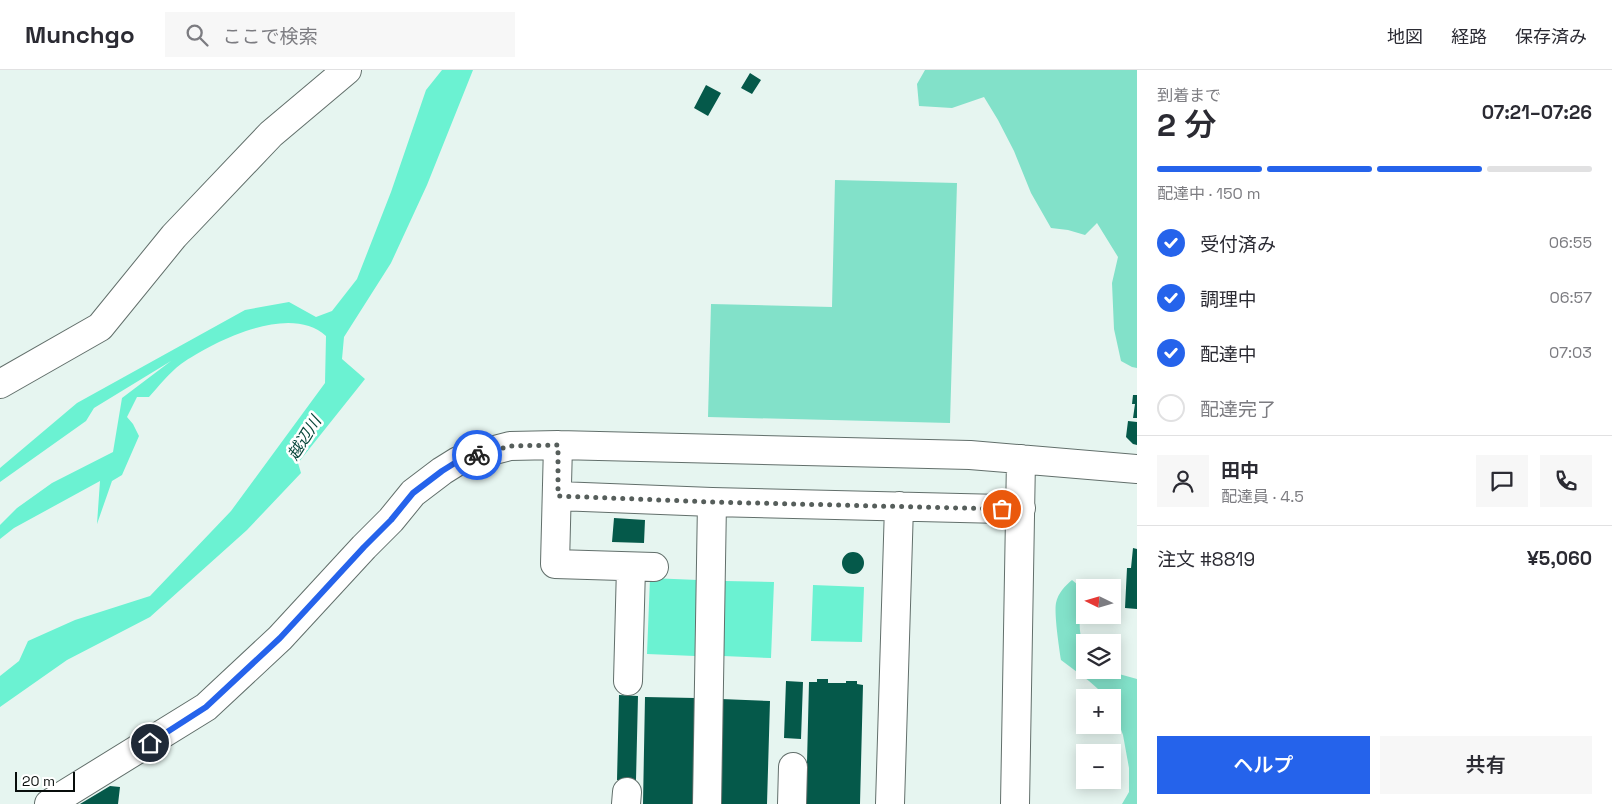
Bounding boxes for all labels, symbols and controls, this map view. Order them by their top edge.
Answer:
search box [165,12,515,57]
text: Munchgo [25,19,135,50]
icon: search [183,21,211,49]
text: ここで検索 [223,24,318,49]
text: 地図 [1387,25,1423,48]
text: 経路 [1451,25,1487,48]
text: 保存済み [1515,25,1587,48]
text: 到着まで [1157,85,1221,106]
text: 07:21–07:26 [1482,100,1592,125]
text: 2 分 [1157,105,1216,145]
text: 配達中 · 150 m [1157,183,1261,204]
icon: check [1157,229,1185,257]
text: 受付済み [1200,232,1276,257]
text: 06:55 [1549,232,1592,253]
icon: check [1157,284,1185,312]
text: 調理中 [1200,287,1257,312]
text: 06:57 [1549,287,1592,308]
icon: check [1157,339,1185,367]
text: 配達中 [1200,342,1257,367]
text: 07:03 [1549,342,1592,363]
text: 配達完了 [1200,397,1276,422]
water label: 越辺川 [282,410,327,464]
courier [452,430,502,480]
icon: bike [463,441,491,469]
button: person [1157,455,1209,507]
button: chat [1476,455,1528,507]
button: phone [1540,455,1592,507]
text: 田中 [1221,458,1259,483]
text: 配達員 · 4.5 [1221,486,1304,507]
pin [981,488,1023,530]
icon: bag [988,495,1016,523]
text: ¥5,060 [1527,546,1592,571]
text: 注文 #8819 [1157,547,1255,572]
north arrow [1076,579,1121,624]
map controls [1076,579,1121,789]
button: layers [1076,634,1121,679]
button: + [1076,689,1121,734]
pin [129,722,171,764]
icon: home [136,729,164,757]
button: ヘルプ [1157,736,1370,794]
button: 共有 [1380,736,1592,794]
button: − [1076,744,1121,789]
scale bar [15,769,75,792]
text: 20 m [22,772,55,790]

